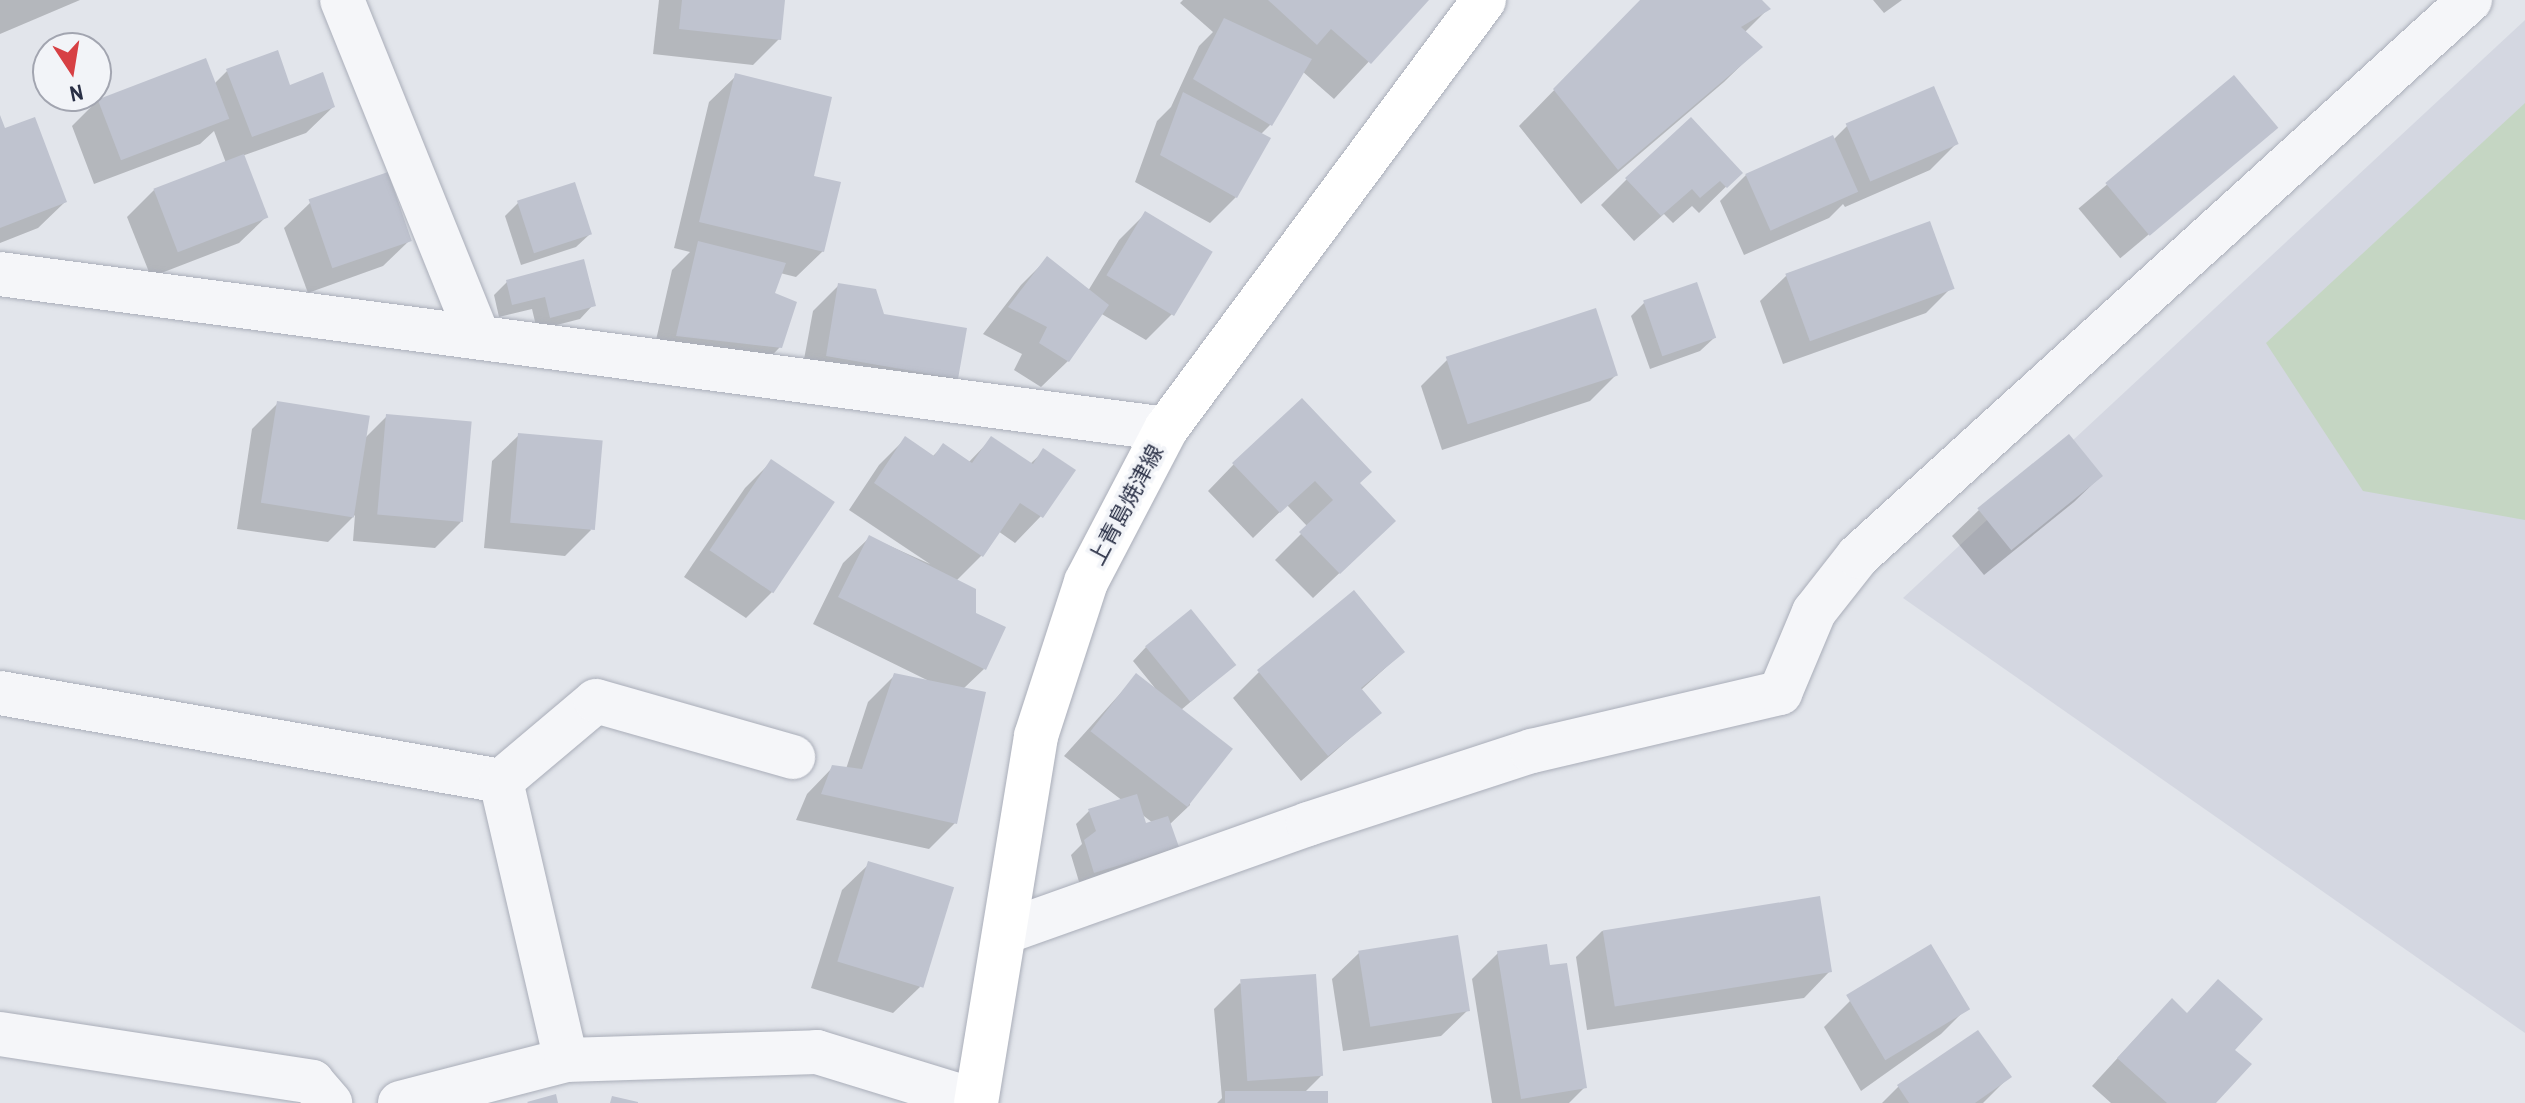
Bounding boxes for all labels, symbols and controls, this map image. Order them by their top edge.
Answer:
north arrow [32,32,112,112]
text: N [67,77,86,110]
street label: 上青島焼津線 [1083,441,1169,569]

